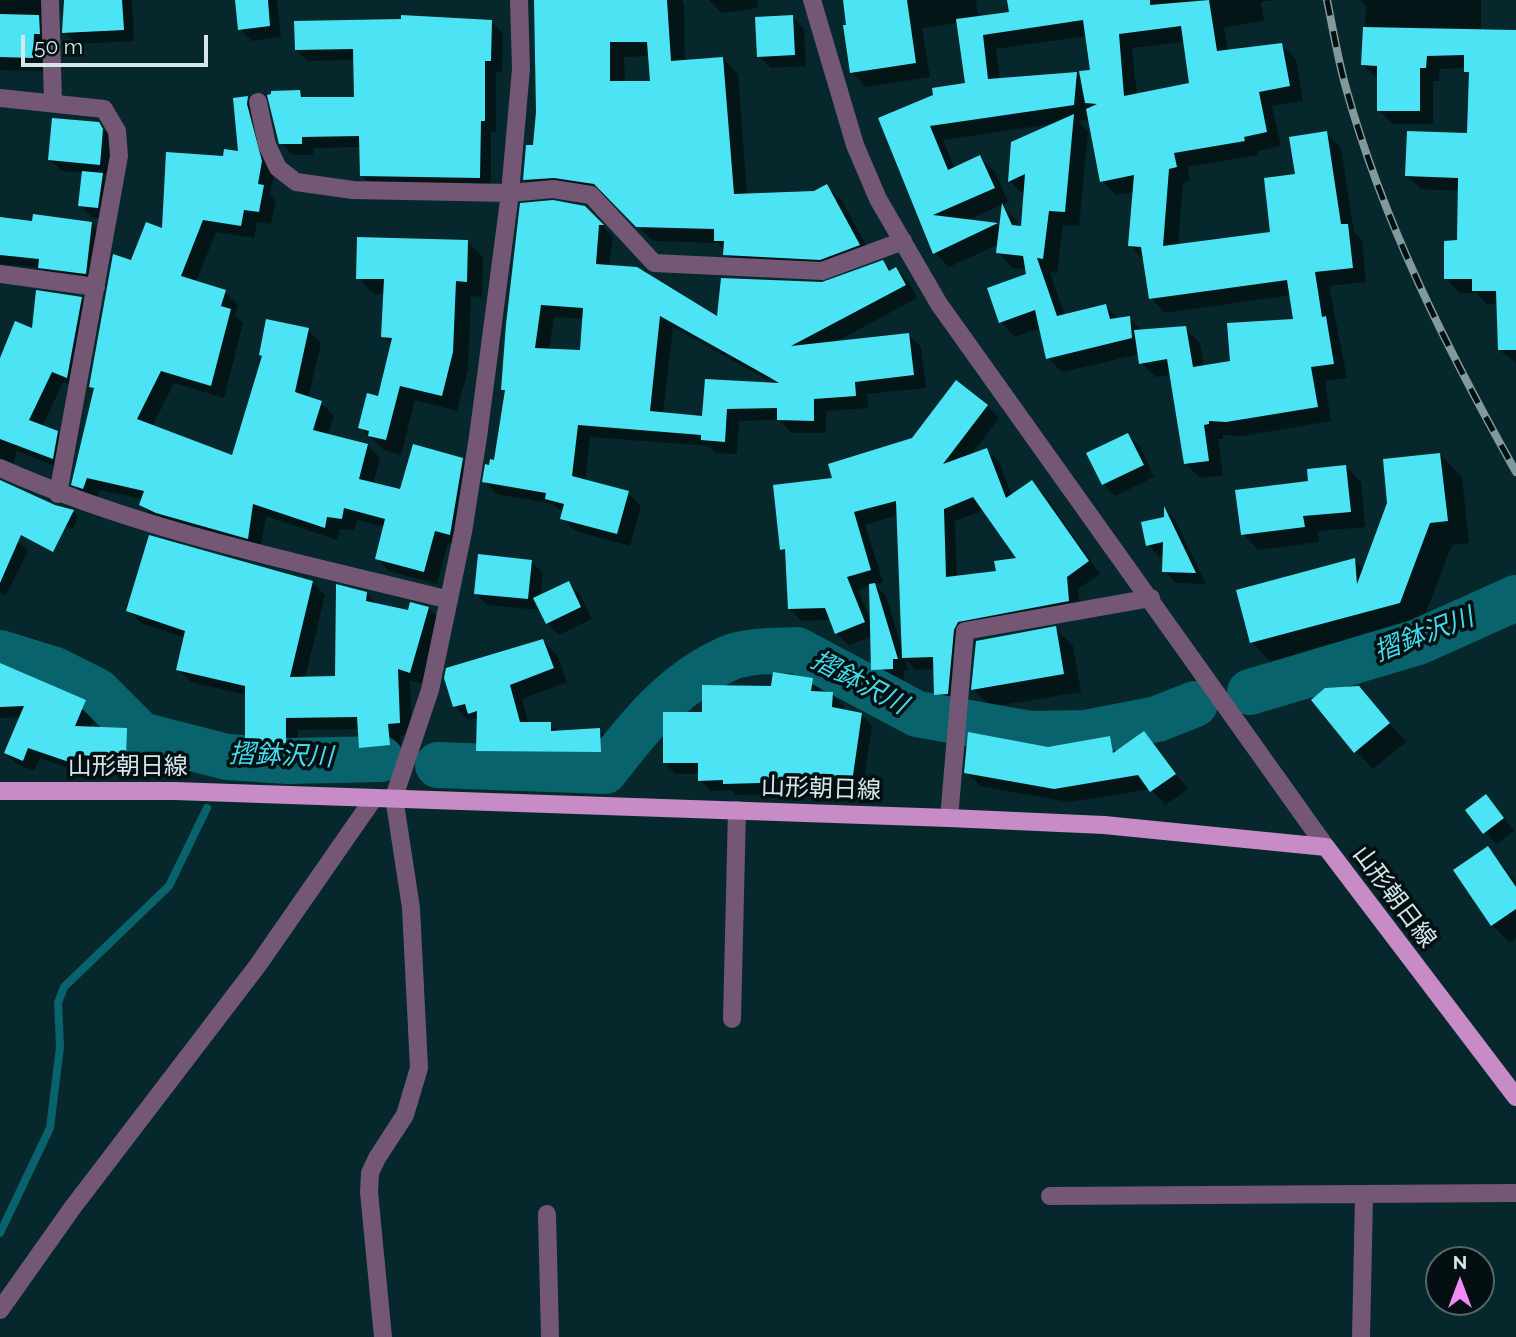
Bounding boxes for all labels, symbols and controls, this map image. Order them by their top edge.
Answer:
scale bar [24,21,212,65]
text: 50 m [34,34,83,59]
water label: 摺鉢沢川 [1370,602,1478,668]
water label: 摺鉢沢川 [806,645,912,721]
water label: 摺鉢沢川 [228,739,334,773]
street label: 山形朝日線 [68,753,188,781]
street label: 山形朝日線 [761,773,881,805]
street label: 山形朝日線 [1346,840,1442,954]
north arrow [1425,1246,1495,1316]
text: N [1453,1251,1467,1273]

